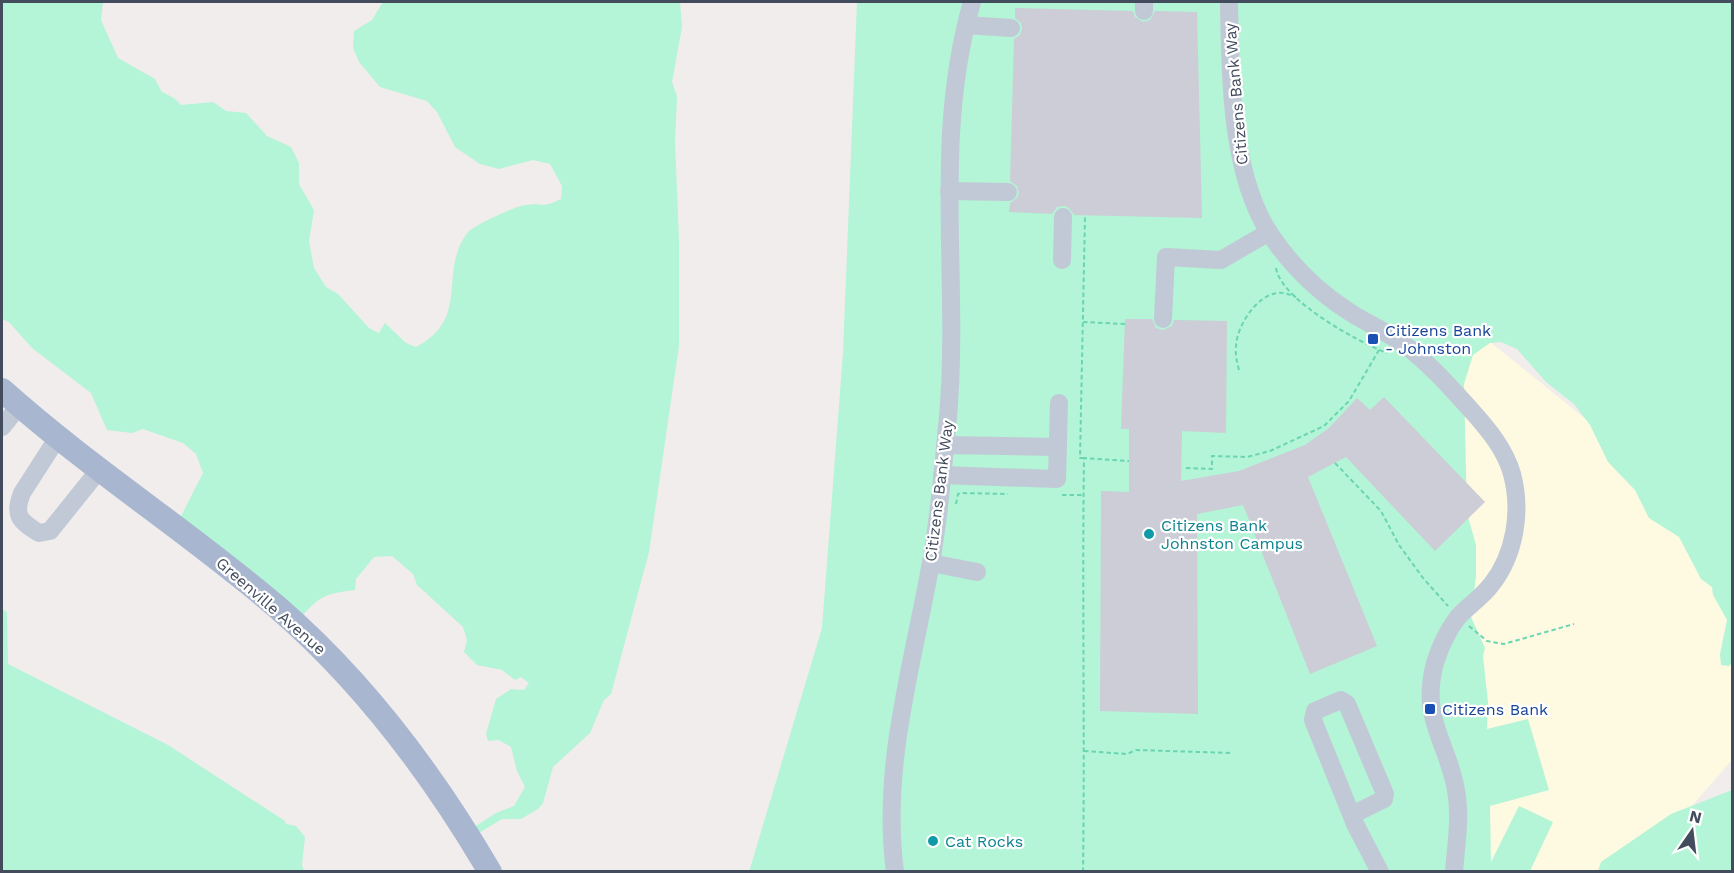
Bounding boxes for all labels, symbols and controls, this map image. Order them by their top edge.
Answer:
street label: Citizens Bank Way [1220,21,1252,166]
place label: Citizens Bank - Johnston [1385,321,1491,358]
marker: Citizens Bank - Johnston [1366,332,1380,346]
street label: Citizens Bank Way [921,418,957,563]
place label: Citizens Bank Johnston Campus [1161,516,1303,553]
marker: Citizens Bank Johnston Campus [1142,527,1156,541]
street label: Greenville Avenue [212,553,330,659]
place label: Citizens Bank [1442,700,1548,719]
marker: Citizens Bank [1423,702,1437,716]
north arrow [1662,801,1722,861]
text: N [1687,806,1704,828]
place label: Cat Rocks [945,832,1023,851]
marker: Cat Rocks [926,834,940,848]

